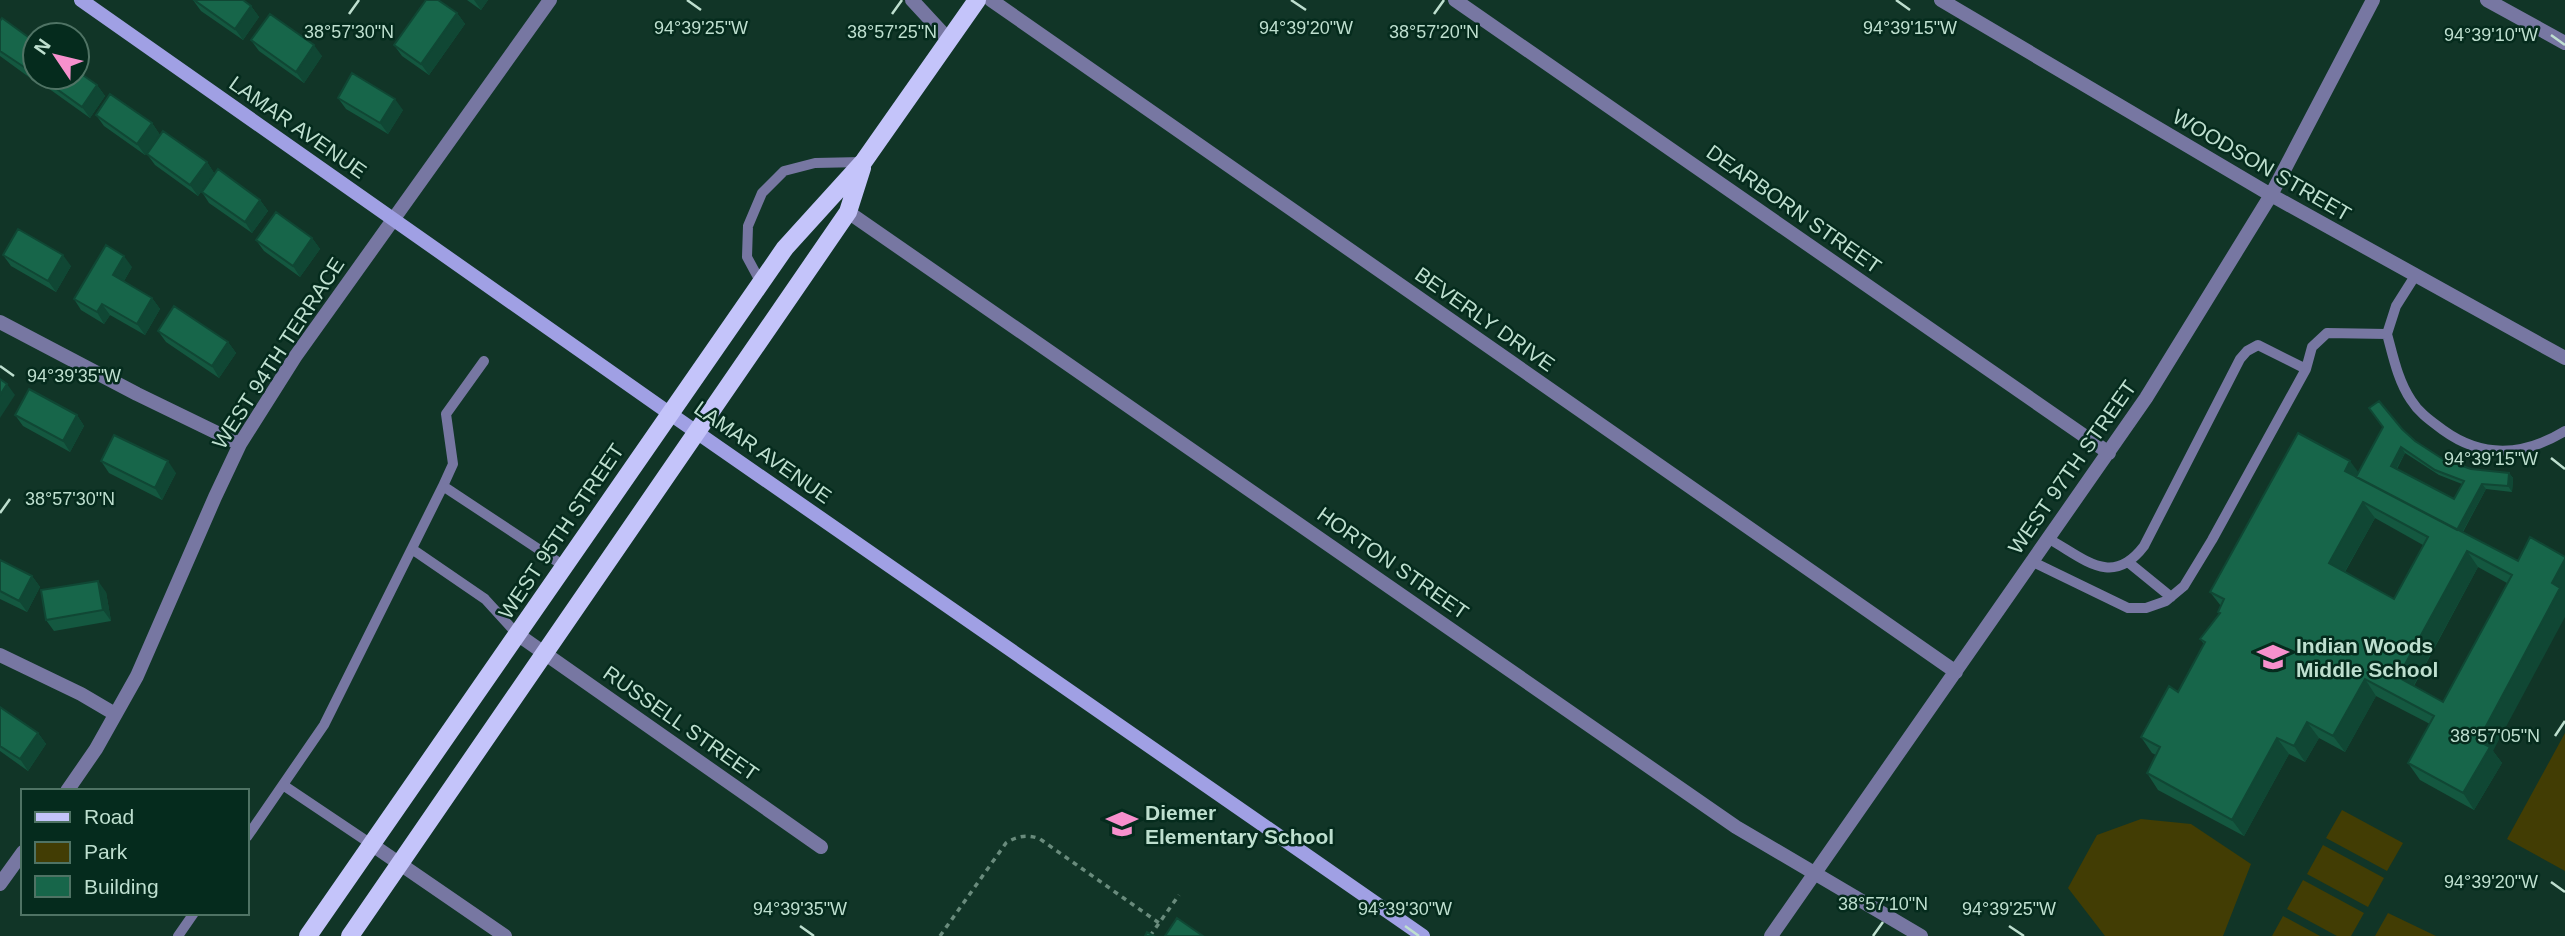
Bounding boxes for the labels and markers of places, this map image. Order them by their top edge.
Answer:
place label: Indian Woods Middle School [2296,634,2438,681]
school or university icon: Indian Woods Middle School [2256,640,2290,674]
place label: Diemer Elementary School [1145,801,1334,848]
school or university icon: Diemer Elementary School [1105,807,1139,841]

